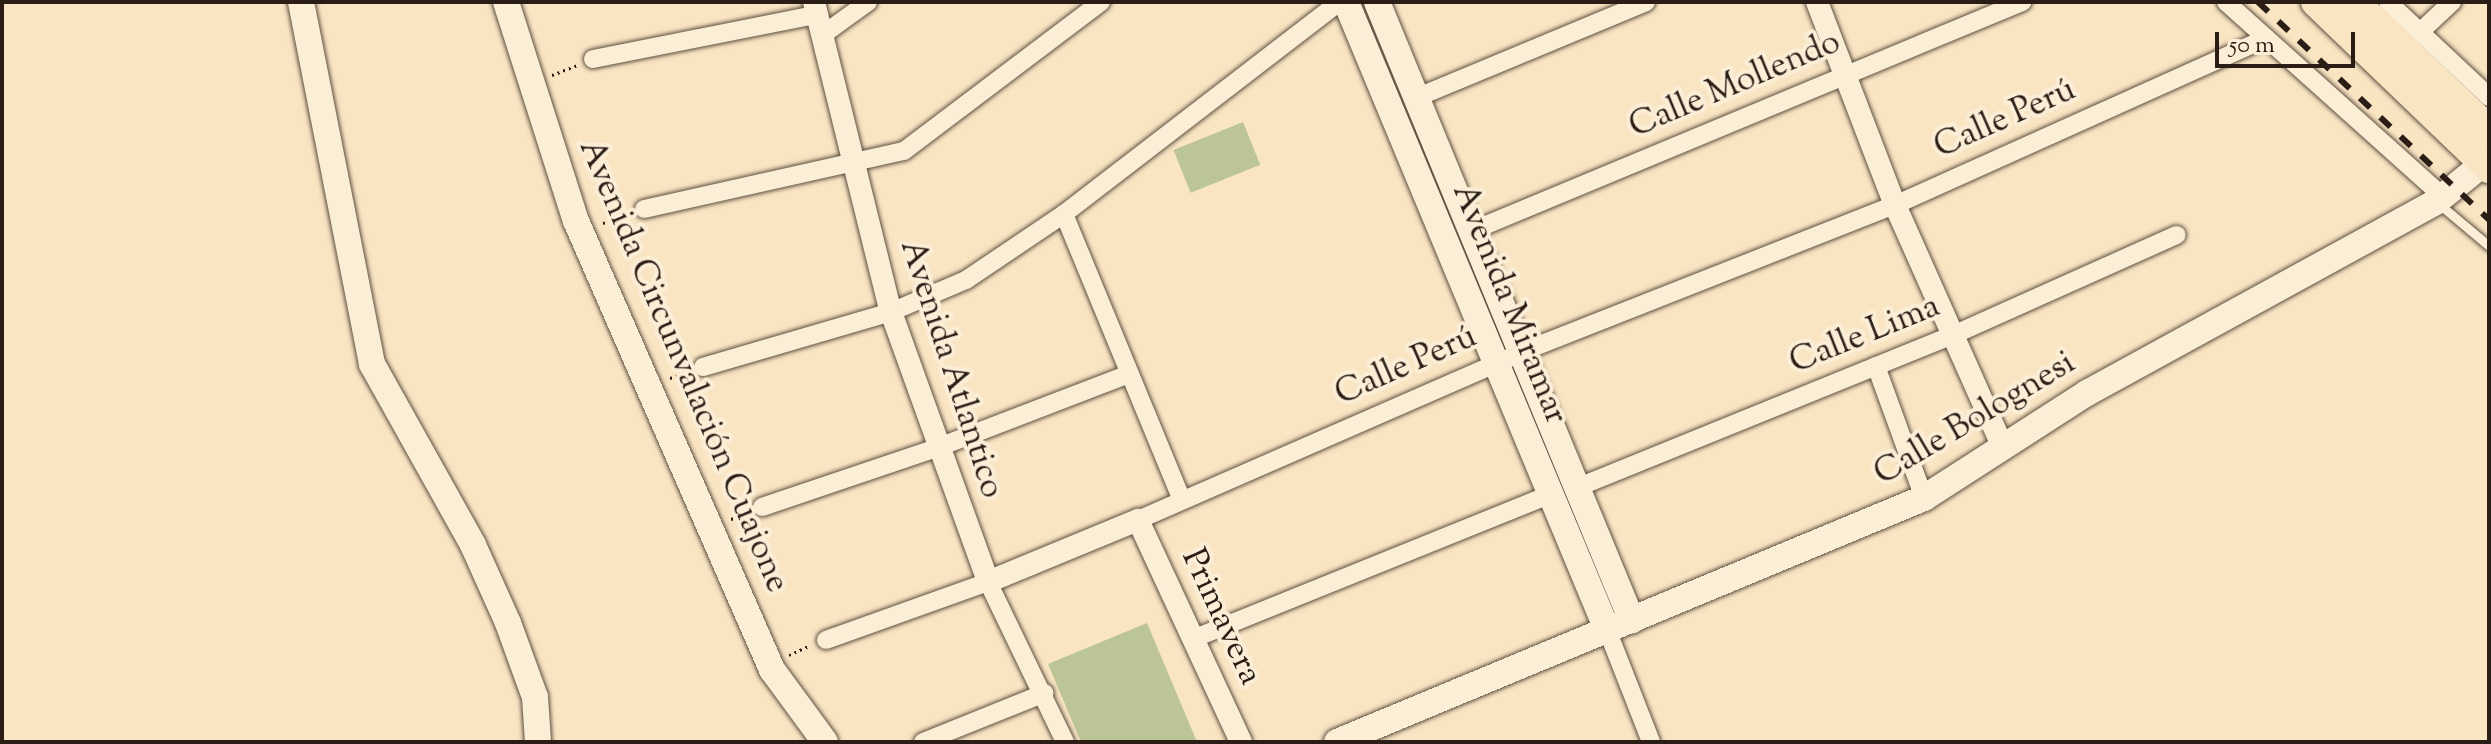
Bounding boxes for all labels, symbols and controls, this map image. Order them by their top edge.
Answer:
scale bar [2219,16,2359,66]
street label: Calle Mollendo [1623,22,1847,148]
text: 50 m [2229,29,2275,63]
street label: Calle Perú [1928,70,2082,168]
street label: Avenida Circunvalación Cuajone [569,134,797,598]
street label: Avenida Miramar [1442,178,1576,430]
street label: Avenida Atlantico [890,235,1012,503]
street label: Calle Lima [1784,286,1946,384]
street label: Calle Perú [1329,317,1483,415]
street label: Calle Bolognesi [1867,343,2083,495]
street label: Primavera [1172,542,1270,692]

